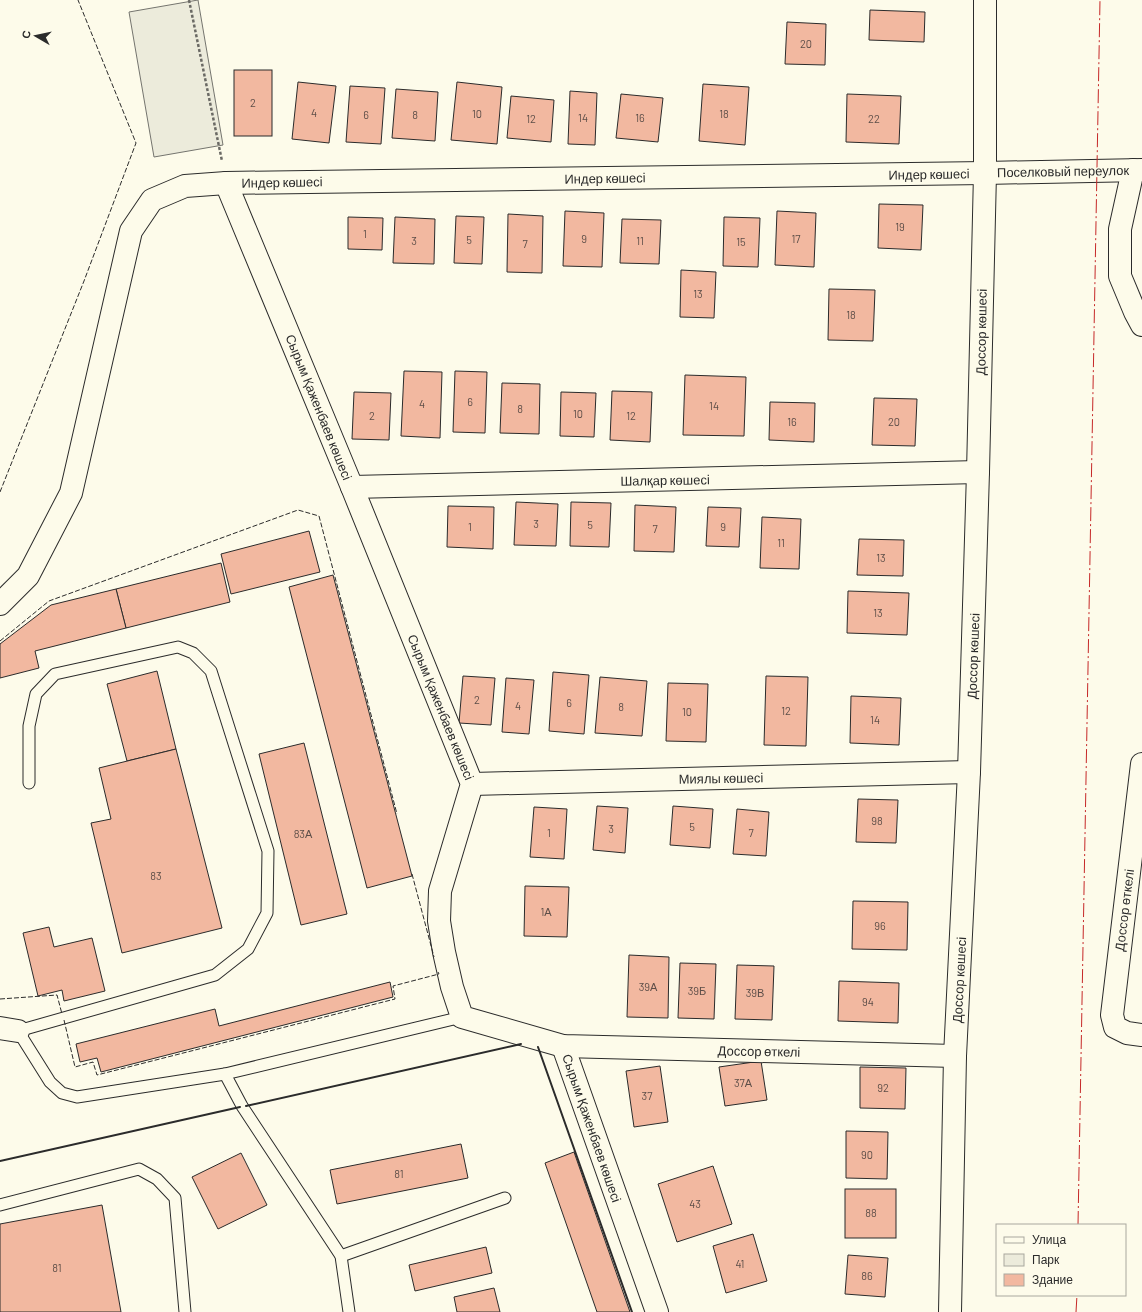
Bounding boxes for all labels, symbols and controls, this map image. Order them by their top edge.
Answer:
north arrow [16,16,56,56]
text: С [19,29,33,39]
house number: 20 [800,37,812,50]
house number: 2 [250,96,256,109]
house number: 4 [311,106,317,119]
house number: 10 [472,107,482,120]
house number: 18 [719,107,729,120]
house number: 6 [363,108,369,121]
house number: 8 [412,108,418,121]
house number: 14 [578,111,588,124]
house number: 16 [635,111,645,124]
house number: 12 [526,112,536,125]
house number: 22 [868,112,880,125]
street label: Поселковый переулок [997,162,1129,180]
street label: Индер көшесі [888,165,970,183]
street label: Индер көшесі [564,169,646,187]
street label: Индер көшесі [241,173,323,191]
house number: 19 [895,220,905,233]
house number: 1 [363,227,367,240]
house number: 9 [581,232,587,245]
house number: 17 [791,232,801,245]
house number: 5 [466,233,472,246]
house number: 3 [411,234,417,247]
house number: 11 [636,234,644,247]
house number: 15 [736,235,746,248]
house number: 7 [522,237,528,250]
house number: 13 [693,287,703,300]
street label: Доссор көшесі [972,289,990,375]
house number: 18 [846,308,856,321]
street label: Сырым Қаженбаев көшесі [282,332,356,482]
house number: 6 [467,395,473,408]
house number: 4 [419,397,425,410]
house number: 14 [709,399,719,412]
house number: 8 [517,402,523,415]
house number: 10 [573,407,583,420]
house number: 2 [369,409,375,422]
house number: 12 [626,409,636,422]
house number: 16 [787,415,797,428]
house number: 20 [888,415,900,428]
street label: Шалқар көшесі [620,471,710,489]
house number: 3 [533,517,539,530]
house number: 5 [587,518,593,531]
house number: 1 [468,520,472,533]
house number: 9 [720,520,726,533]
house number: 7 [652,522,658,535]
house number: 11 [777,536,785,549]
house number: 13 [876,551,886,564]
house number: 13 [873,606,883,619]
street label: Доссор көшесі [963,612,983,699]
street label: Сырым Қаженбаев көшесі [404,632,478,782]
house number: 2 [474,693,480,706]
house number: 6 [566,696,572,709]
house number: 4 [515,699,521,712]
house number: 8 [618,700,624,713]
house number: 12 [781,704,791,717]
house number: 10 [682,705,692,718]
house number: 14 [870,713,880,726]
street label: Миялы көшесі [679,769,764,787]
house number: 98 [871,814,883,827]
house number: 5 [689,820,695,833]
house number: 3 [608,822,614,835]
house number: 1 [547,826,551,839]
house number: 7 [748,826,754,839]
house number: 83А [294,827,313,840]
street label: Доссор өткелі [1111,868,1137,952]
house number: 83 [150,869,162,882]
house number: 1А [540,905,552,918]
house number: 96 [874,919,886,932]
street label: Доссор көшесі [949,936,969,1024]
house number: 39А [639,980,658,993]
house number: 39Б [688,984,706,997]
house number: 39В [746,986,764,999]
house number: 94 [862,995,874,1008]
street label: Доссор өткелі [718,1042,801,1060]
street label: Сырым Қаженбаев көшесі [559,1052,625,1204]
house number: 37А [734,1076,753,1089]
house number: 92 [877,1081,889,1094]
house number: 37 [642,1089,652,1102]
house number: 90 [861,1148,873,1161]
house number: 81 [394,1167,404,1180]
house number: 43 [689,1197,701,1210]
house number: 88 [865,1206,877,1219]
legend [996,1224,1126,1296]
text: Улица [1032,1232,1066,1247]
text: Парк [1032,1252,1060,1267]
house number: 41 [736,1257,744,1270]
house number: 81 [52,1261,62,1274]
house number: 86 [861,1269,873,1282]
text: Здание [1032,1272,1073,1287]

